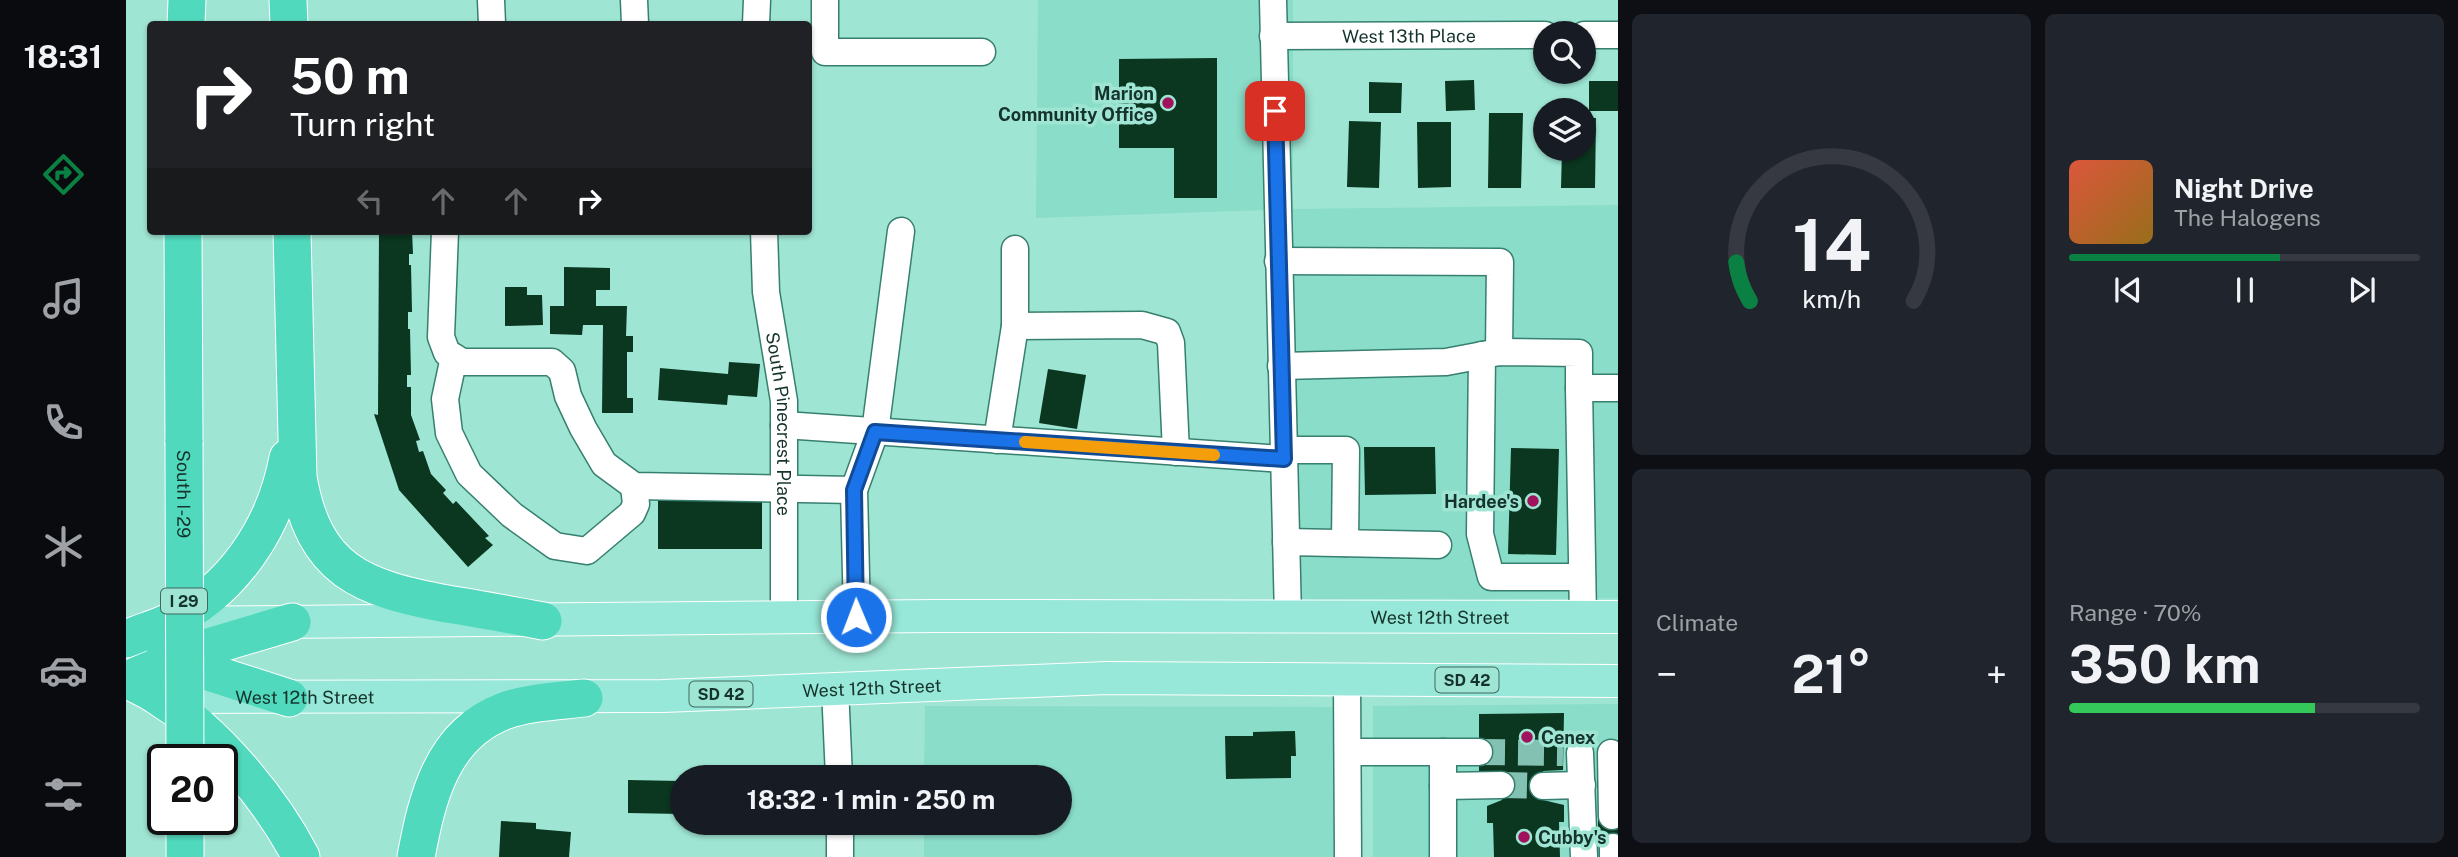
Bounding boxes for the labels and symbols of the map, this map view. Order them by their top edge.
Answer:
street label: West 13th Place [1342,25,1476,46]
pin [1245,81,1305,141]
place label: Marion Community Office [998,83,1154,125]
marker: Marion Community Office [1160,95,1176,111]
street label: South Pinecrest Place [762,330,795,516]
street label: South I-29 [174,450,195,538]
place label: Hardee's [1444,491,1519,512]
marker: Hardee's [1525,493,1541,509]
position arrow [819,580,893,654]
road number: I 29 [161,588,207,614]
street label: West 12th Street [1370,606,1510,627]
road number: SD 42 [1436,667,1498,692]
street label: West 12th Street [802,674,942,701]
road number: SD 42 [690,681,752,706]
street label: West 12th Street [235,686,375,707]
place label: Cenex [1541,727,1596,748]
marker: Cenex [1519,729,1535,745]
speed limit sign: 20 [147,744,238,835]
place label: Cubby's [1538,827,1607,848]
marker: Cubby's [1516,829,1532,845]

